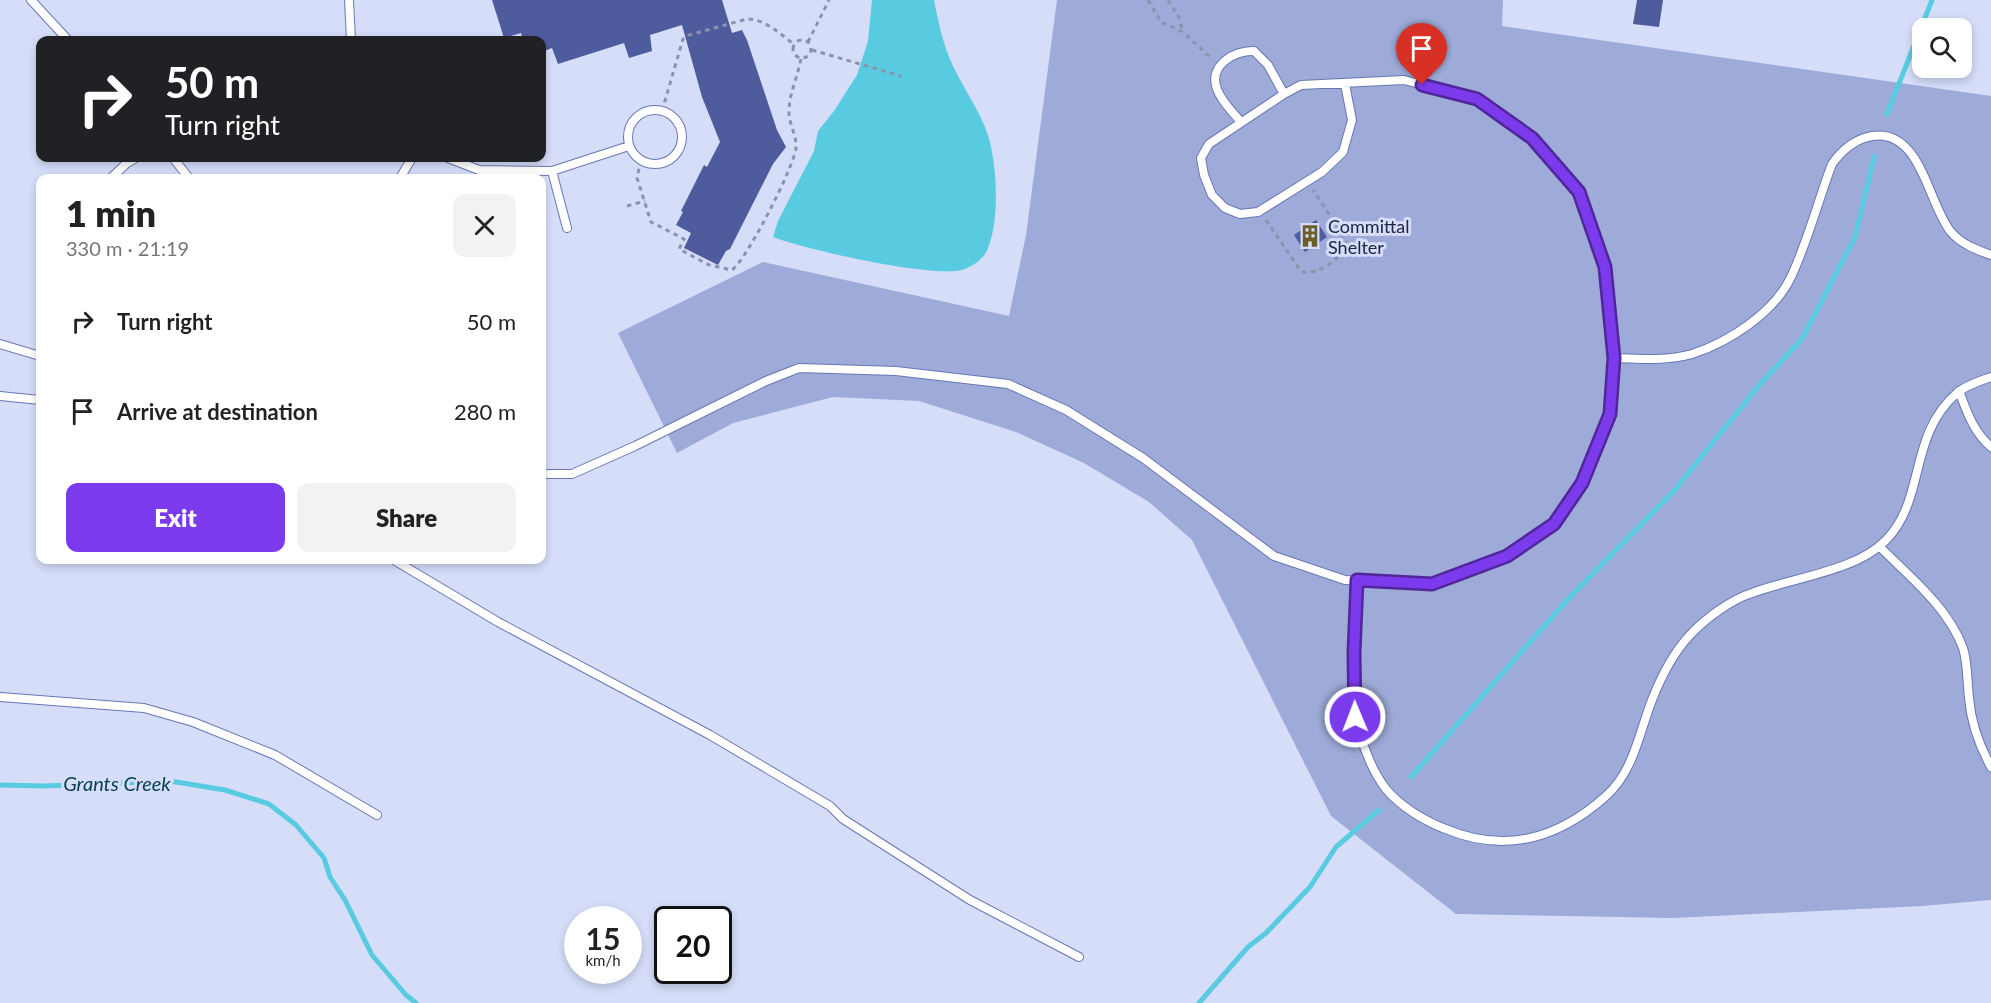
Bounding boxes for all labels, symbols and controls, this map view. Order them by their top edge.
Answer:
map controls [1912,18,1972,78]
button: search [1912,18,1972,78]
pin [1396,23,1447,85]
icon: arrive [1405,32,1438,65]
text: 50 m [165,57,259,107]
icon: right [66,60,144,138]
text: Turn right [165,108,280,141]
text: 1 min [66,191,156,235]
button: close [453,194,516,257]
place label: Committal Shelter [1328,215,1409,258]
building icon: Committal Shelter [1297,223,1323,249]
text: 330 m · 21:19 [66,236,189,260]
icon: right [66,305,99,338]
text: Turn right [117,308,212,335]
text: 50 m [467,308,516,335]
icon: arrive [66,395,99,428]
text: Arrive at destination [117,398,318,425]
text: 280 m [454,398,516,425]
button: Exit [66,483,285,552]
button: Share [297,483,516,552]
position arrow [1323,685,1387,749]
water label: Grants Creek [63,771,171,795]
speed limit sign: 20 [654,906,732,984]
text: 15 [586,920,620,956]
text: km/h [585,951,621,969]

